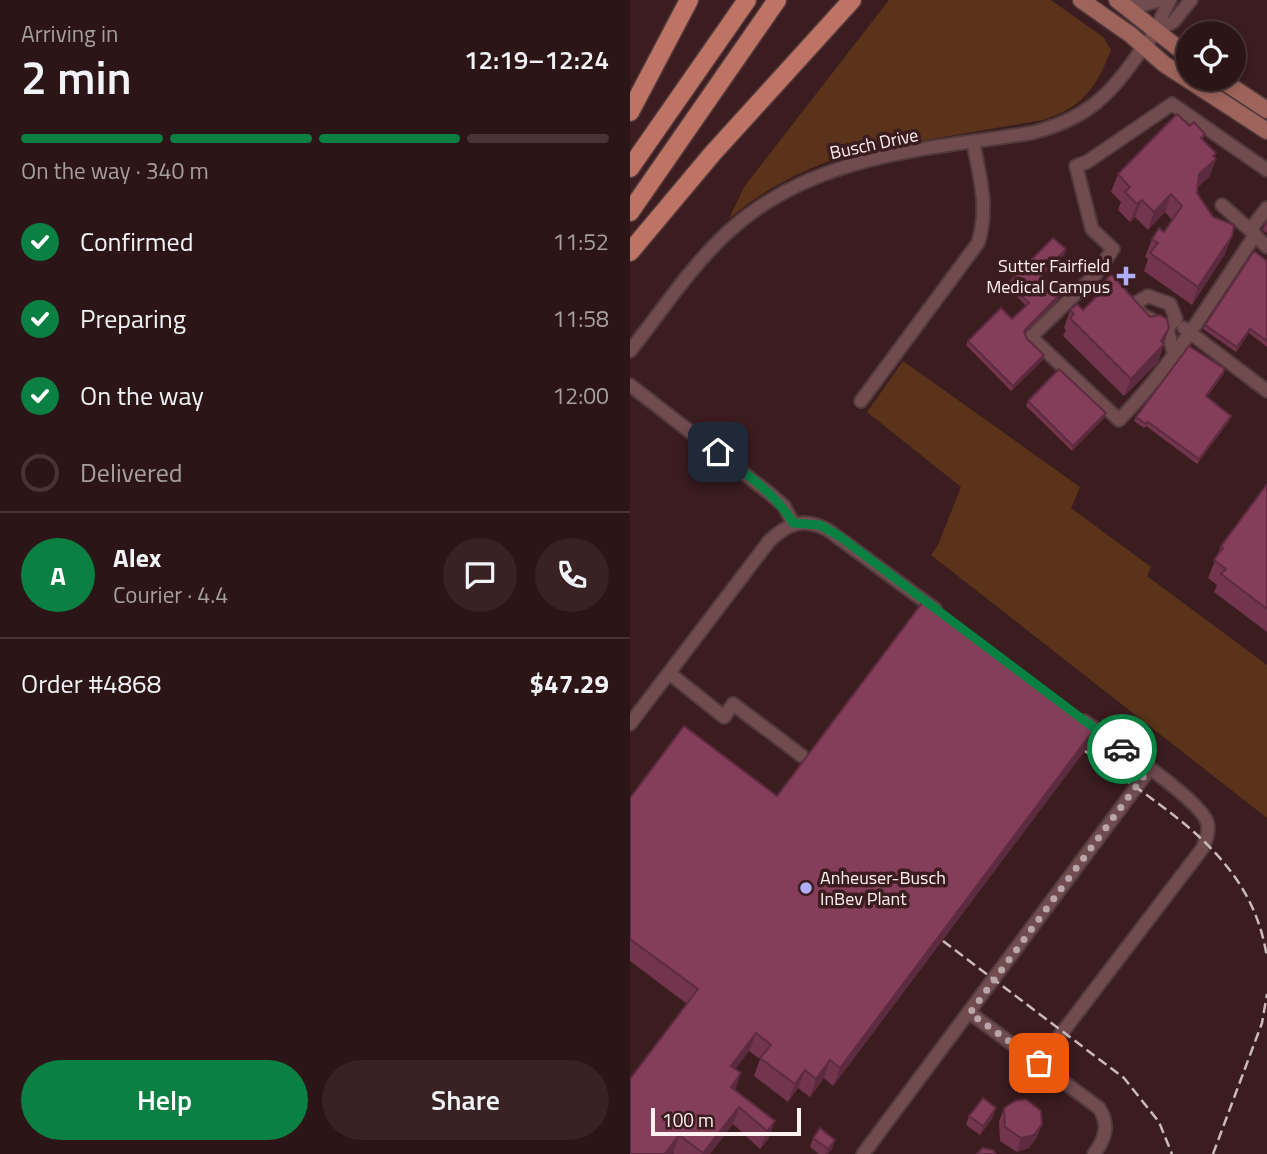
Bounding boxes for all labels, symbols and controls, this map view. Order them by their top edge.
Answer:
text: Arriving in [21,16,118,51]
map controls [1176,21,1246,91]
button: locate [1176,21,1246,91]
text: 12:19–12:24 [464,40,609,79]
text: 2 min [21,42,132,112]
street label: Busch Drive [827,121,921,166]
text: On the way · 340 m [21,153,209,188]
text: Confirmed [80,222,194,261]
icon: check [21,223,59,261]
text: 11:52 [552,224,609,259]
place label: Sutter Fairfield Medical Campus [986,252,1110,300]
marker: Sutter Fairfield Medical Campus [1116,266,1136,286]
text: Preparing [80,299,186,338]
icon: check [21,300,59,338]
text: 11:58 [552,301,609,336]
text: On the way [80,376,204,415]
icon: check [21,377,59,415]
text: 12:00 [552,378,609,413]
pin [688,422,748,482]
icon: home [699,433,737,471]
text: Delivered [80,453,183,492]
text: Alex [113,538,161,577]
button: chat [443,538,517,612]
button: phone [535,538,609,612]
text: A [50,556,66,595]
text: Courier · 4.4 [113,577,228,612]
text: Order #4868 [21,664,161,703]
text: $47.29 [530,664,609,703]
courier [1087,714,1157,784]
icon: car [1103,730,1141,768]
place label: Anheuser-Busch InBev Plant [820,864,946,912]
marker: Anheuser-Busch InBev Plant [798,880,814,896]
pin [1009,1033,1069,1093]
icon: bag [1020,1044,1058,1082]
button: Help [21,1060,308,1140]
button: Share [322,1060,609,1140]
scale bar [651,1105,802,1137]
text: 100 m [662,1105,714,1134]

